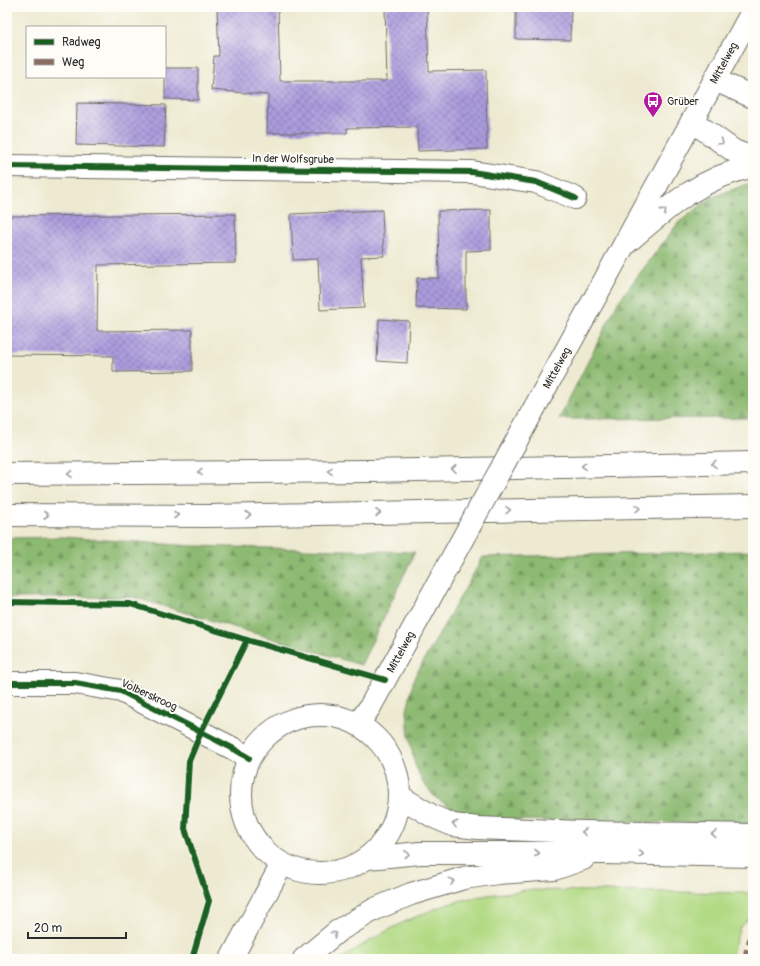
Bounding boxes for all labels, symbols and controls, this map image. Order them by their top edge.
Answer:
legend [26,26,166,78]
text: Radweg [62,35,100,50]
street label: Mittelweg [707,40,741,86]
text: Weg [62,55,84,70]
bus stop icon: Grüber [642,90,664,118]
place label: Grüber [667,95,699,108]
one-way arrow [717,137,724,145]
street label: In der Wolfsgrube [252,152,335,166]
one-way arrow [660,208,667,215]
street label: Mittelweg [540,345,574,391]
one-way arrow [711,460,717,468]
one-way arrow [581,462,587,471]
one-way arrow [451,465,457,473]
one-way arrow [327,467,333,475]
one-way arrow [197,468,203,476]
one-way arrow [67,470,73,478]
one-way arrow [635,504,641,512]
one-way arrow [505,506,511,515]
one-way arrow [375,509,381,517]
one-way arrow [43,511,49,519]
one-way arrow [173,511,179,520]
one-way arrow [245,511,251,519]
street label: Mittelweg [384,629,418,675]
street label: Volberskroog [119,676,180,714]
one-way arrow [451,821,458,829]
one-way arrow [581,828,587,836]
one-way arrow [711,830,717,839]
one-way arrow [534,849,540,857]
one-way arrow [404,850,410,858]
one-way arrow [638,850,644,858]
one-way arrow [449,878,455,886]
scale bar [28,914,126,940]
text: 20 m [34,921,63,936]
one-way arrow [330,932,337,939]

